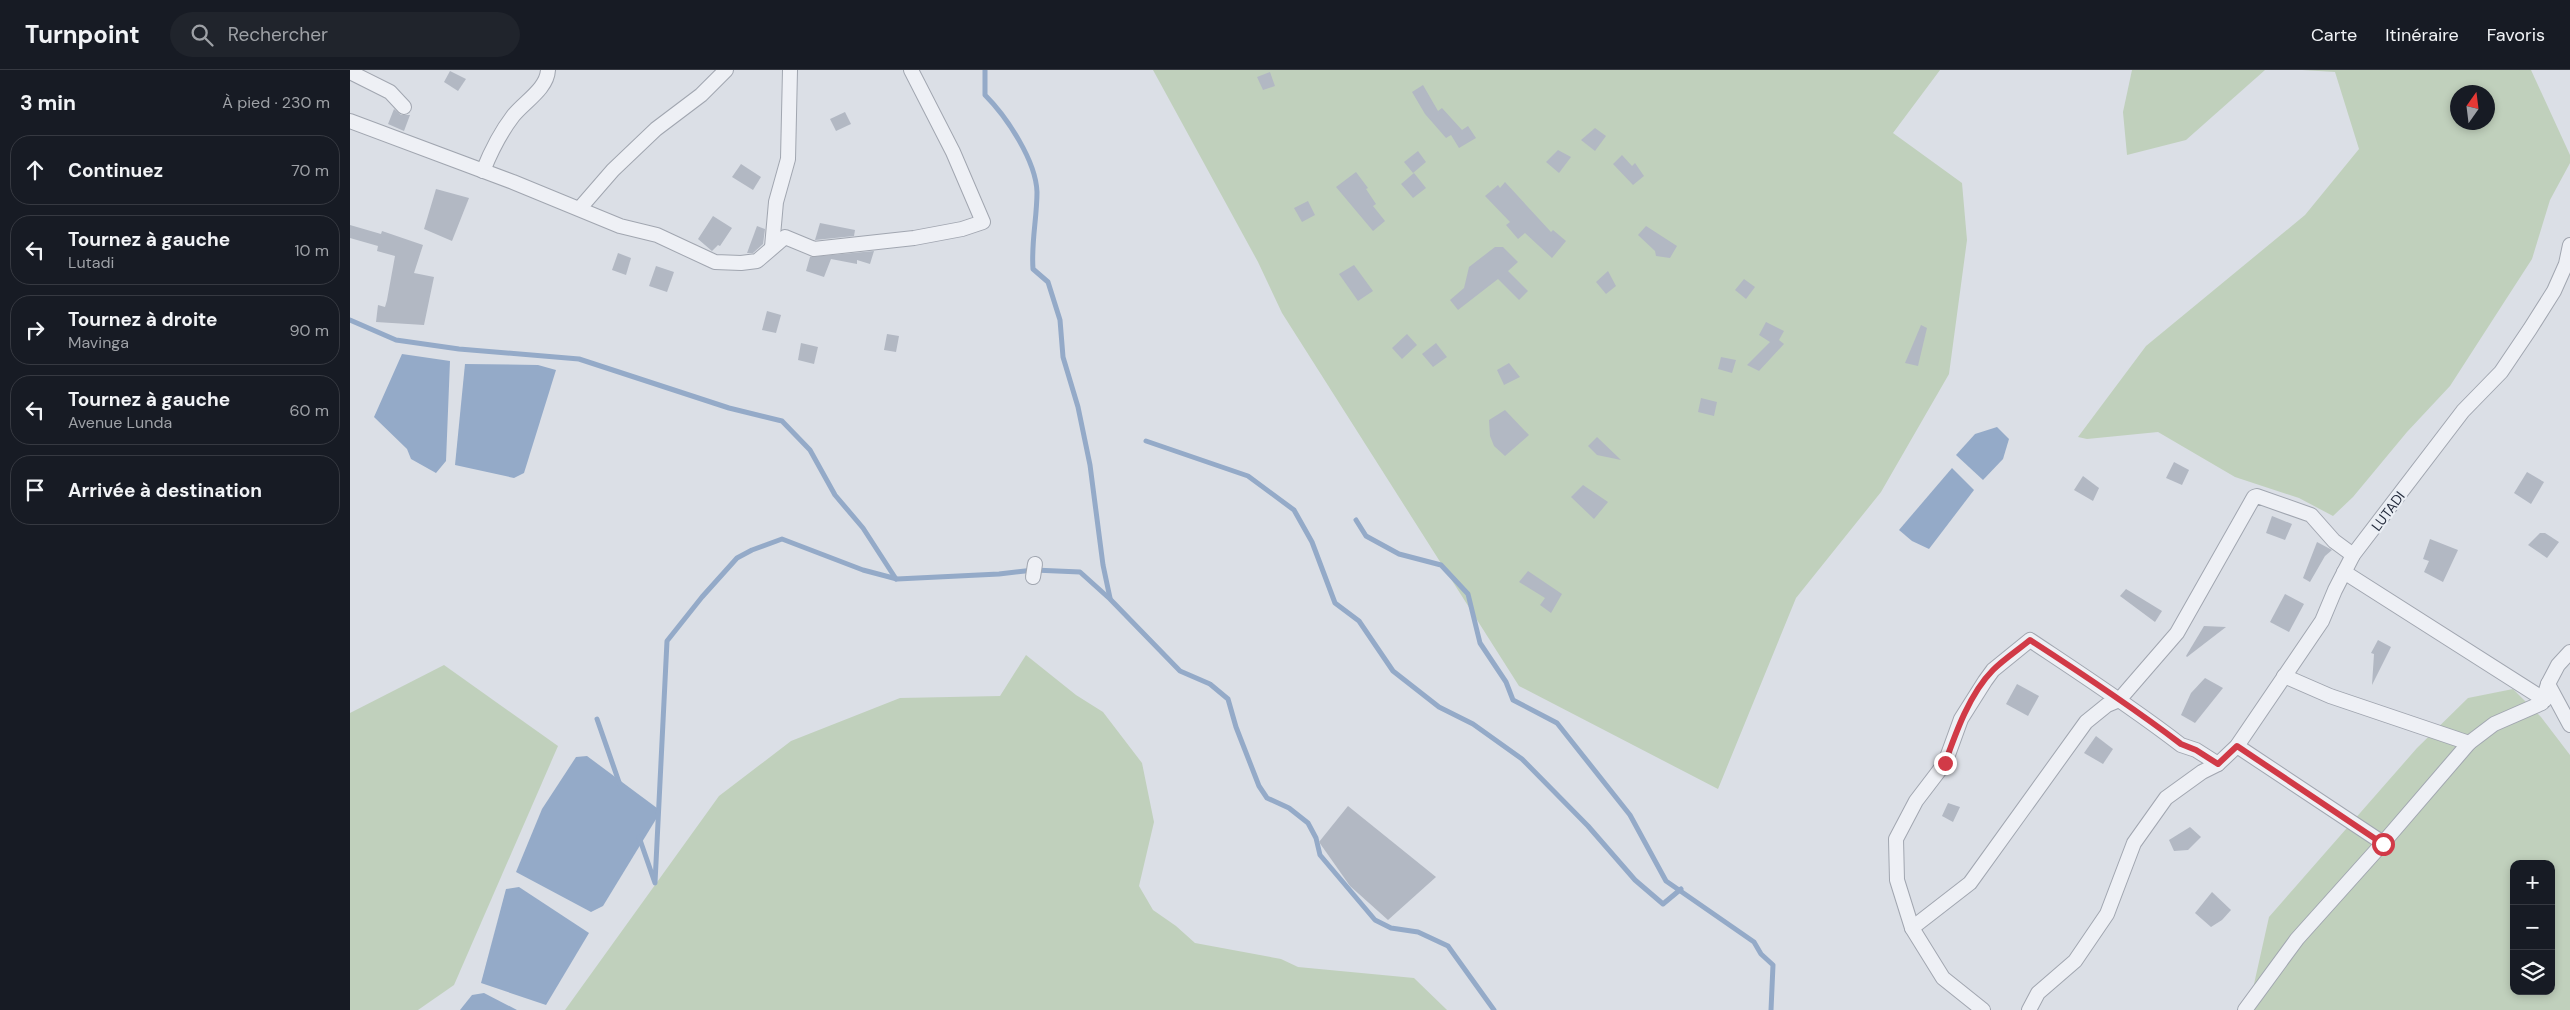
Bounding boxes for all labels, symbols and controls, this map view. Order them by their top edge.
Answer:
search box [170,12,520,57]
text: Turnpoint [25,19,140,50]
icon: search [188,21,216,49]
text: Rechercher [228,22,328,47]
text: Carte [2311,23,2357,47]
text: Itinéraire [2385,23,2459,47]
text: Favoris [2487,23,2545,47]
north arrow [2450,85,2495,130]
text: 3 min [20,89,76,117]
text: À pied · 230 m [222,92,330,113]
icon: ahead [21,156,49,184]
text: Continuez [68,158,163,183]
text: 70 m [291,160,329,181]
text: Tournez à gauche [68,227,230,252]
icon: left [21,236,49,264]
text: 10 m [295,240,329,261]
text: Lutadi [68,252,114,273]
text: Tournez à droite [68,307,218,332]
icon: right [21,316,49,344]
text: 90 m [289,320,329,341]
text: Mavinga [68,332,129,353]
text: Tournez à gauche [68,387,230,412]
icon: left [21,396,49,424]
text: 60 m [289,400,329,421]
text: Avenue Lunda [68,412,172,433]
icon: arrive [21,476,49,504]
text: Arrivée à destination [68,478,262,503]
street label: LUTADI [2367,488,2409,534]
route end [1934,752,1957,775]
route start [2372,833,2395,856]
map controls [2510,860,2555,995]
button: + [2510,860,2555,905]
button: − [2510,905,2555,950]
button: layers [2510,950,2555,995]

